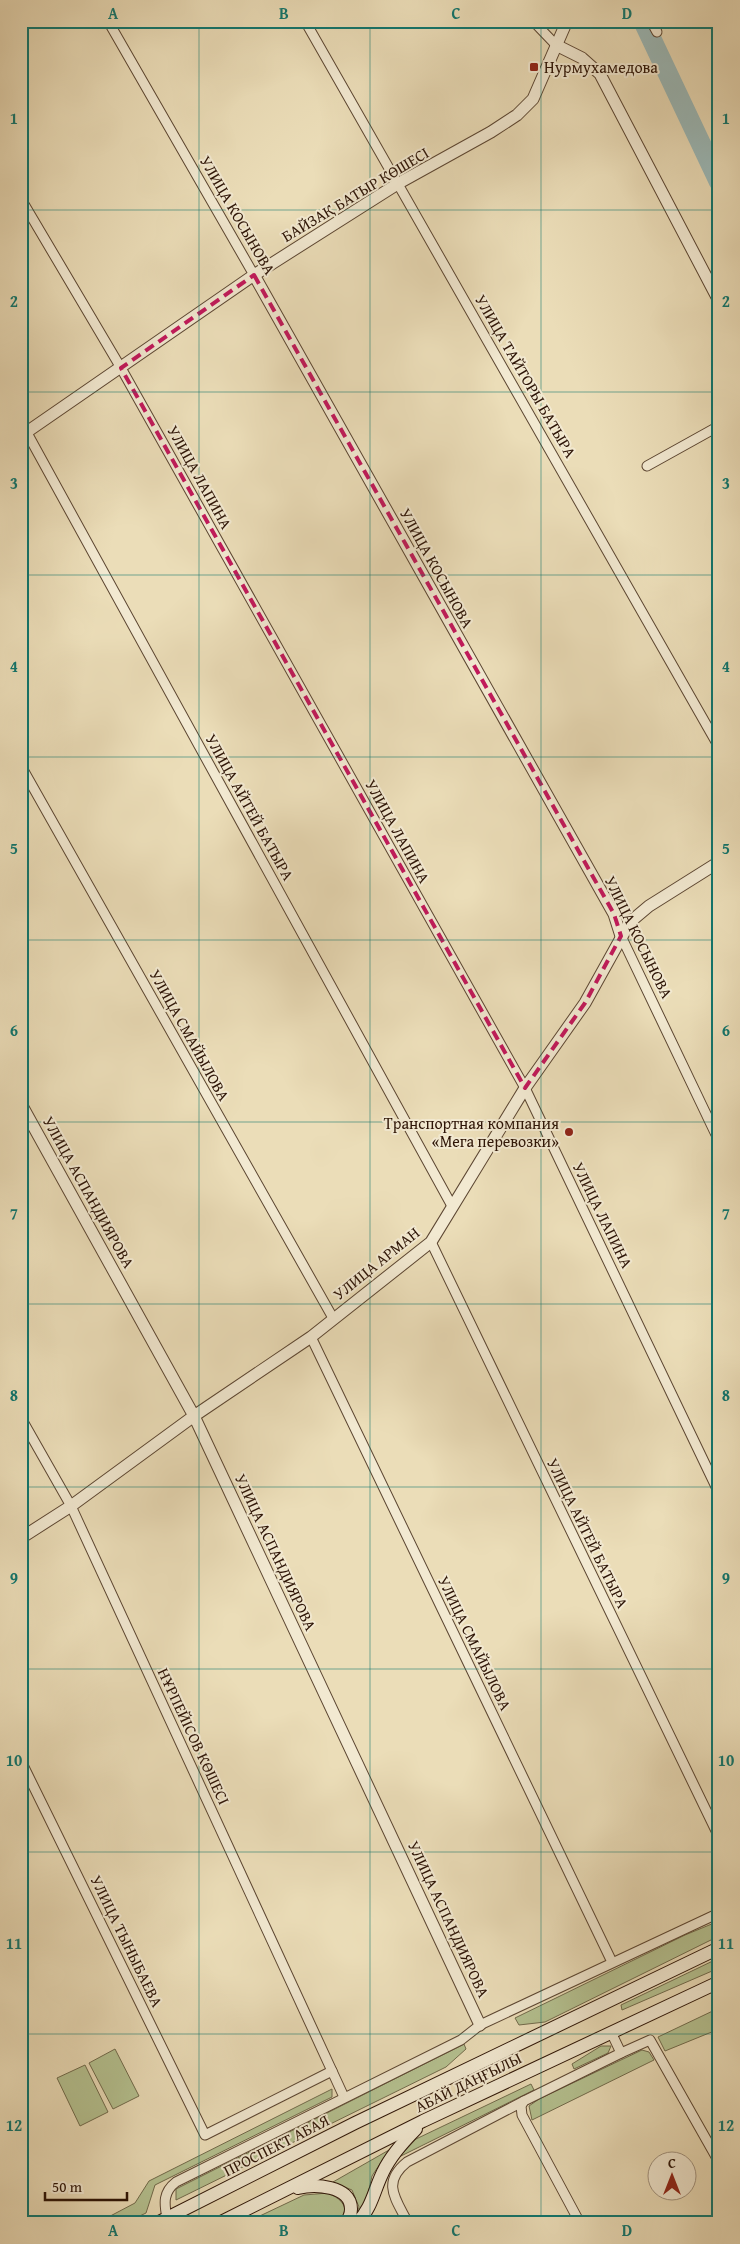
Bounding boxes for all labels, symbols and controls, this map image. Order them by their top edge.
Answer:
text: A [108,1,119,25]
text: B [279,1,289,25]
text: C [451,1,461,25]
text: D [622,1,632,25]
place label: Нурмухамедова [544,55,658,79]
marker: Нурмухамедова [528,61,540,73]
text: 1 [10,106,18,130]
text: 1 [722,106,730,130]
street label: БАЙЗАҚ БАТЫР КӨШЕСІ [277,140,433,248]
street label: УЛИЦА КОСЫНОВА [194,151,282,279]
text: 2 [10,289,18,313]
text: 2 [722,289,730,313]
street label: УЛИЦА ТАЙТОРЫ БАТЫРА [469,290,583,462]
street label: УЛИЦА ЛАПИНА [161,421,239,534]
text: 3 [10,471,18,495]
text: 3 [722,471,730,495]
street label: УЛИЦА КОСЫНОВА [394,504,480,633]
text: 4 [10,654,18,678]
text: 4 [722,654,730,678]
street label: УЛИЦА АЙТЕЙ БАТЫРА [200,729,301,885]
street label: УЛИЦА ЛАПИНА [359,775,437,888]
text: 5 [10,836,18,860]
text: 5 [722,836,730,860]
street label: УЛИЦА КОСЫНОВА [599,872,679,1003]
street label: УЛИЦА СМАЙЫЛОВА [144,965,236,1105]
text: 6 [10,1018,18,1042]
text: 6 [722,1018,730,1042]
place label: Транспортная компания «Мега перевозки» [384,1111,559,1153]
street label: УЛИЦА АСПАНДИЯРОВА [37,1112,141,1273]
marker: Транспортная компания «Мега перевозки» [563,1126,575,1138]
street label: УЛИЦА ЛАПИНА [567,1158,639,1272]
text: 7 [10,1201,18,1225]
text: 7 [722,1201,730,1225]
street label: УЛИЦА АРМАН [327,1220,425,1306]
text: 8 [10,1383,18,1407]
text: 8 [722,1383,730,1407]
street label: УЛИЦА АЙТЕЙ БАТЫРА [541,1454,635,1612]
street label: УЛИЦА АСПАНДИЯРОВА [229,1470,323,1635]
text: 9 [10,1566,18,1590]
text: 9 [722,1566,730,1590]
street label: УЛИЦА СМАЙЫЛОВА [432,1572,518,1715]
street label: НҰРПЕЙІСОВ КӨШЕСІ [152,1664,236,1808]
text: 10 [6,1748,22,1772]
text: 10 [718,1748,734,1772]
street label: УЛИЦА АСПАНДИЯРОВА [402,1837,496,2002]
street label: УЛИЦА ТЫНЫБАЕВА [85,1871,170,2011]
text: 11 [6,1931,22,1955]
text: 11 [718,1931,734,1955]
street label: АБАЙ ДАҢҒЫЛЫ [411,2046,525,2118]
street label: ПРОСПЕКТ АБАЯ [219,2108,334,2182]
text: 12 [6,2113,22,2137]
text: 12 [718,2113,734,2137]
north arrow [648,2152,698,2202]
text: С [668,2153,676,2173]
scale bar [45,2169,128,2201]
text: 50 m [52,2176,83,2197]
text: A [108,2218,119,2242]
text: B [279,2218,289,2242]
text: C [451,2218,461,2242]
text: D [622,2218,632,2242]

